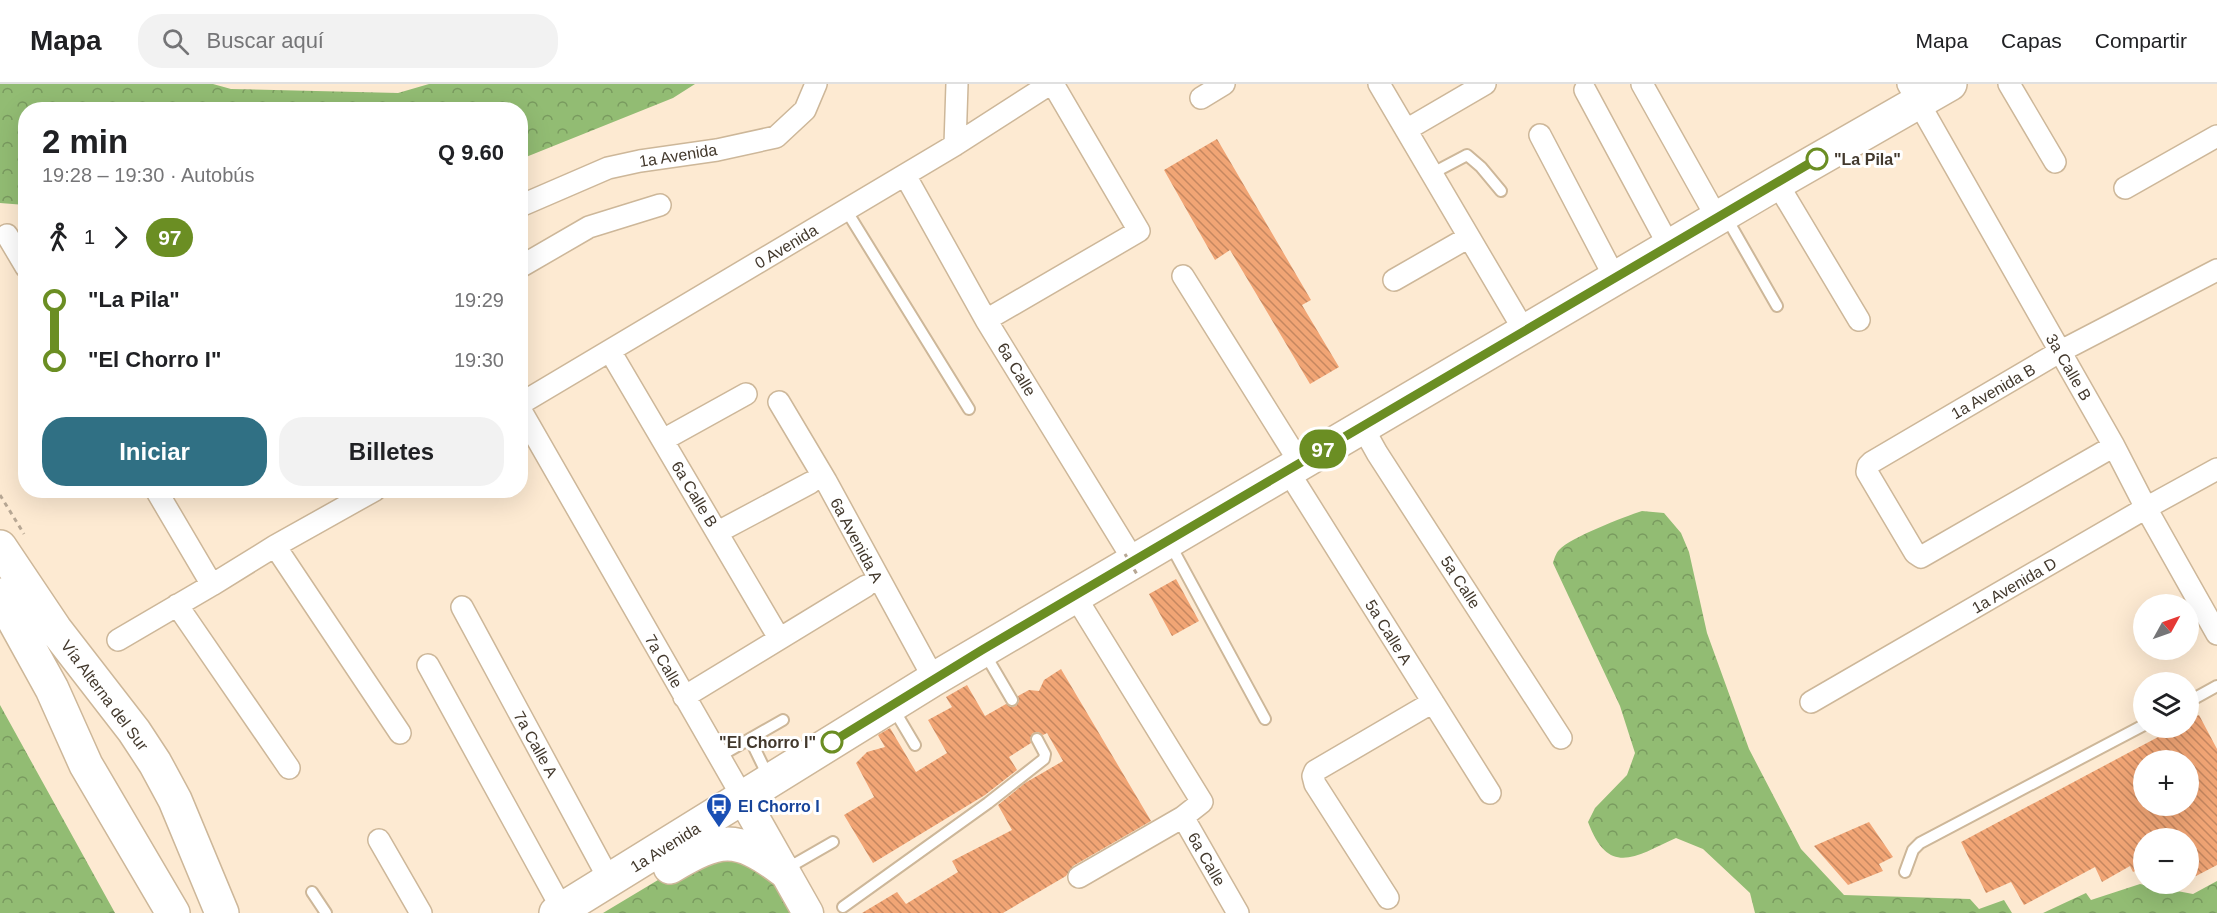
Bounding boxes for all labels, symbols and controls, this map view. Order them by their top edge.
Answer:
search box [138,14,558,68]
text: Mapa [30,25,102,56]
icon: search [159,25,192,58]
text: Buscar aquí [207,28,324,53]
text: Mapa [1916,29,1968,52]
text: Capas [2001,29,2062,52]
text: Compartir [2095,29,2187,52]
text: 2 min [42,123,128,160]
text: Q 9.60 [438,140,504,165]
street label: 1a Avenida [638,141,718,170]
marker: "La Pila" [1806,148,1828,170]
place label: "La Pila" [1834,151,1901,168]
text: 19:28 – 19:30 · Autobús [42,164,254,186]
icon: walk [42,221,75,254]
icon: forward [104,221,137,254]
street label: 0 Avenida [752,221,821,272]
text: 1 [84,226,95,248]
text: 97 [158,226,181,249]
text: "La Pila" [88,287,180,312]
text: 19:29 [454,289,504,311]
street label: 3a Calle B [2043,331,2094,403]
street label: 6a Calle [994,340,1039,399]
text: "El Chorro I" [88,347,221,372]
text: 19:30 [454,349,504,371]
street label: 1a Avenida B [1948,361,2038,422]
button: Iniciar [42,417,267,486]
button: Billetes [279,417,504,486]
line badge: 97 [1296,430,1350,469]
text: 97 [1311,438,1335,461]
street label: 6a Calle B [668,458,721,530]
street label: 6a Avenida A [827,495,886,586]
street label: 5a Calle [1437,553,1484,612]
street label: 1a Avenida D [1969,554,2060,617]
north arrow [2133,594,2199,660]
map controls [2133,594,2199,894]
street label: 5a Calle A [1362,597,1415,668]
street label: 7a Calle [642,632,686,691]
street label: Vía Alterna del Sur [58,637,152,754]
button: layers [2133,672,2199,738]
street label: 7a Calle A [510,708,561,781]
marker: "El Chorro I" [821,731,843,753]
place label: "El Chorro I" [719,734,816,751]
button: + [2133,750,2199,816]
bus stop icon: El Chorro I [704,791,734,829]
place label: El Chorro I [738,798,820,815]
street label: 1a Avenida [627,819,703,876]
button: − [2133,828,2199,894]
street label: 6a Calle [1185,830,1229,889]

